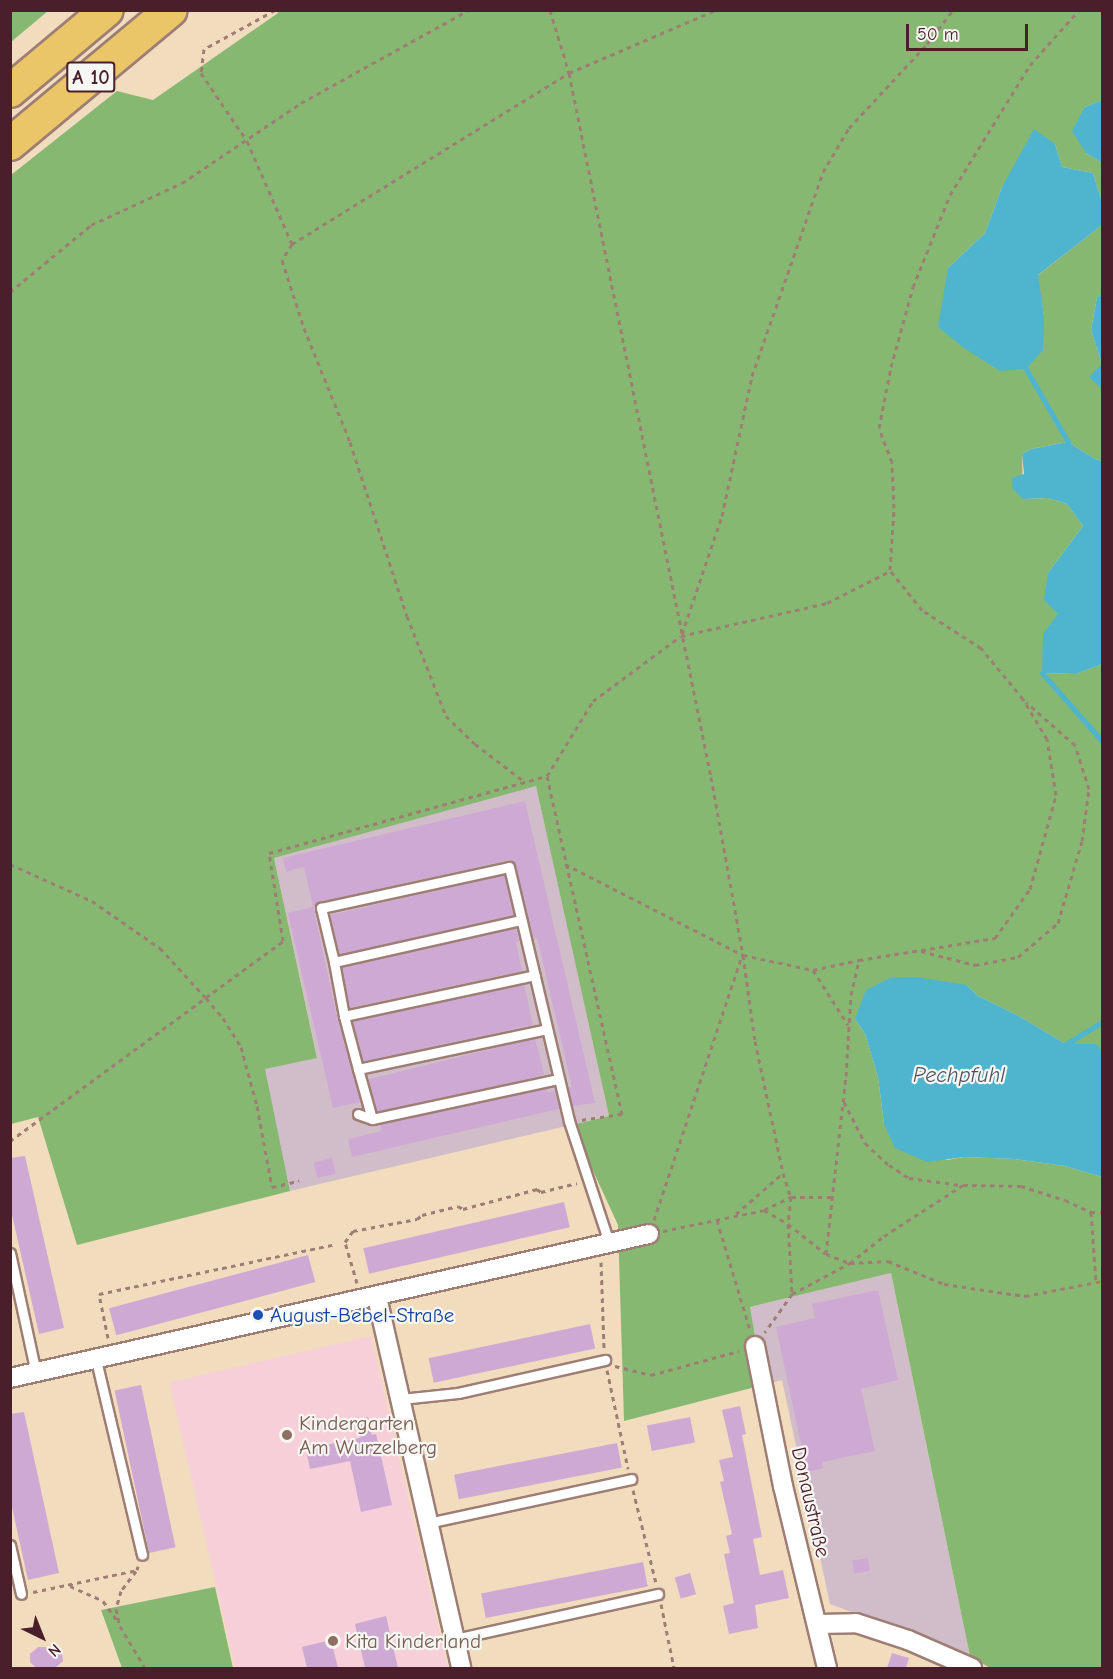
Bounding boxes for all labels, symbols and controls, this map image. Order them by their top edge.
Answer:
scale bar [909,12,1030,50]
text: 50 m [917,24,959,45]
road number: A 10 [66,60,116,94]
water label: Pechpfuhl [913,1063,1005,1089]
place label: August-Bebel-Straße [270,1302,454,1328]
marker: August-Bebel-Straße [251,1308,265,1322]
place label: Kindergarten Am Wurzelberg [299,1410,437,1460]
marker: Kindergarten Am Wurzelberg [280,1428,294,1442]
street label: Donaustraße [786,1444,836,1560]
north arrow [12,1607,72,1667]
place label: Kita Kinderland [345,1628,481,1654]
marker: Kita Kinderland [326,1634,340,1648]
text: N [44,1640,64,1660]

